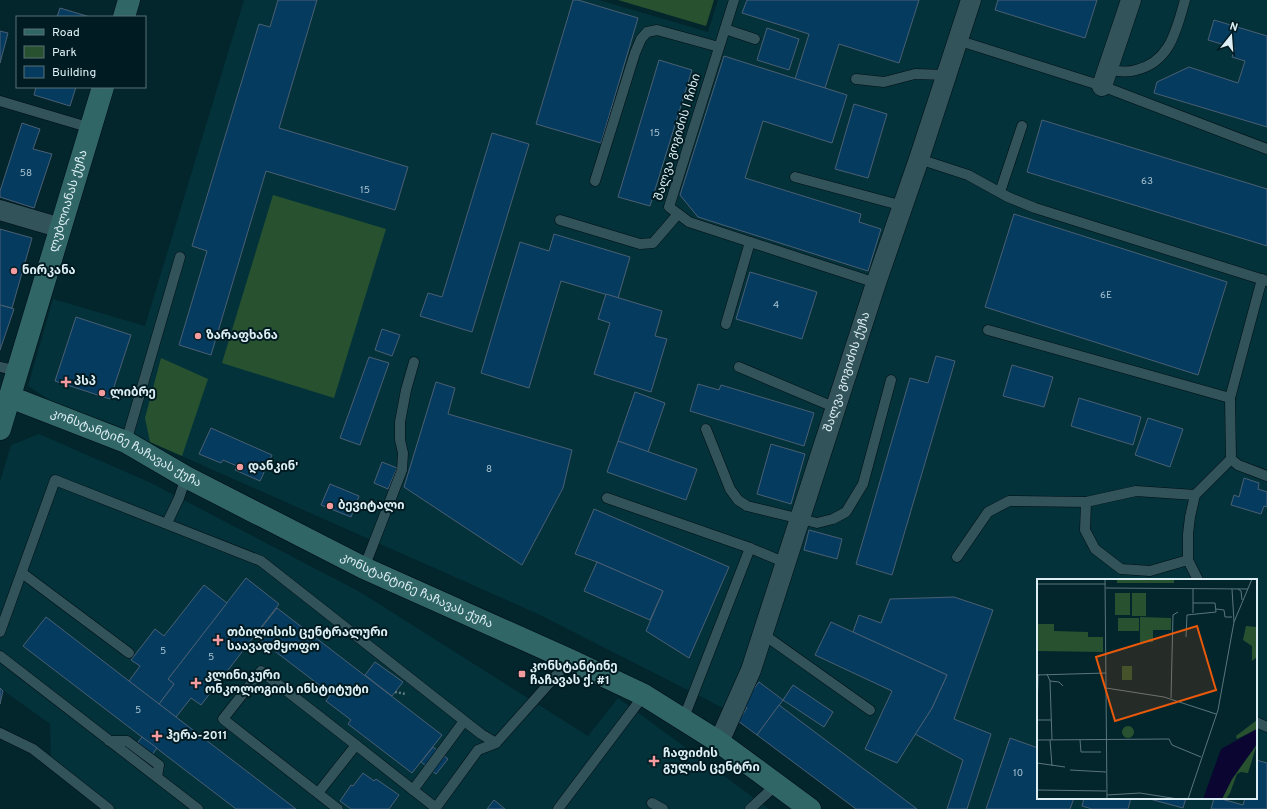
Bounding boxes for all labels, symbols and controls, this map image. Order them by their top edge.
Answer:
legend [16,16,146,88]
north arrow [1211,16,1251,56]
text: N [1228,20,1239,35]
text: Road [52,25,80,41]
text: Park [52,45,77,61]
text: Building [52,65,96,81]
street label: შალვა გოგიძის I ჩიხი [651,72,705,202]
house number: 15 [650,127,660,140]
street label: ლუბლიანას ქუჩა [46,148,92,254]
house number: 58 [20,167,32,180]
house number: 63 [1141,175,1153,188]
house number: 15 [360,184,370,197]
place label: ნირკანა [22,263,76,279]
marker: ნირკანა [9,266,19,276]
house number: 6E [1100,289,1112,302]
house number: 4 [773,299,779,312]
street label: შალვა გოგიძის ქუჩა [820,310,874,434]
place label: ზარაფხანა [206,328,278,344]
marker: ზარაფხანა [193,331,203,341]
place label: პსპ [74,374,96,390]
marker: პსპ [61,377,71,387]
place label: ლიბრე [110,385,156,401]
marker: ლიბრე [97,388,107,398]
street label: კონსტანტინე ჩაჩავას ქუჩა [48,405,204,491]
place label: დანკინ' [248,459,298,475]
marker: დანკინ' [235,462,245,472]
house number: 8 [486,463,492,476]
place label: ბევიტალი [338,498,404,514]
marker: ბევიტალი [325,501,335,511]
street label: კონსტანტინე ჩაჩავას ქუჩა [337,549,495,632]
inset map [1037,579,1257,799]
place label: თბილისის ცენტრალური საავადმყოფო [227,625,388,655]
marker: თბილისის ცენტრალური საავადმყოფო [212,634,224,646]
house number: 5 [160,645,166,658]
house number: 5 [208,651,214,664]
place label: კონსტანტინე ჩაჩავას ქ. #1 [530,659,618,689]
place label: კლინიკური ონკოლოგიის ინსტიტუტი [205,668,369,698]
marker: კონსტანტინე ჩაჩავას ქ. #1 [517,669,527,679]
marker: კლინიკური ონკოლოგიის ინსტიტუტი [190,677,202,689]
house number: 5 [135,704,141,717]
place label: ჰერა-2011 [166,728,227,744]
marker: ჰერა-2011 [151,730,163,742]
place label: ჩაფიძის გულის ცენტრი [663,746,760,776]
marker: ჩაფიძის გულის ცენტრი [648,755,660,767]
house number: 10 [1013,767,1023,780]

